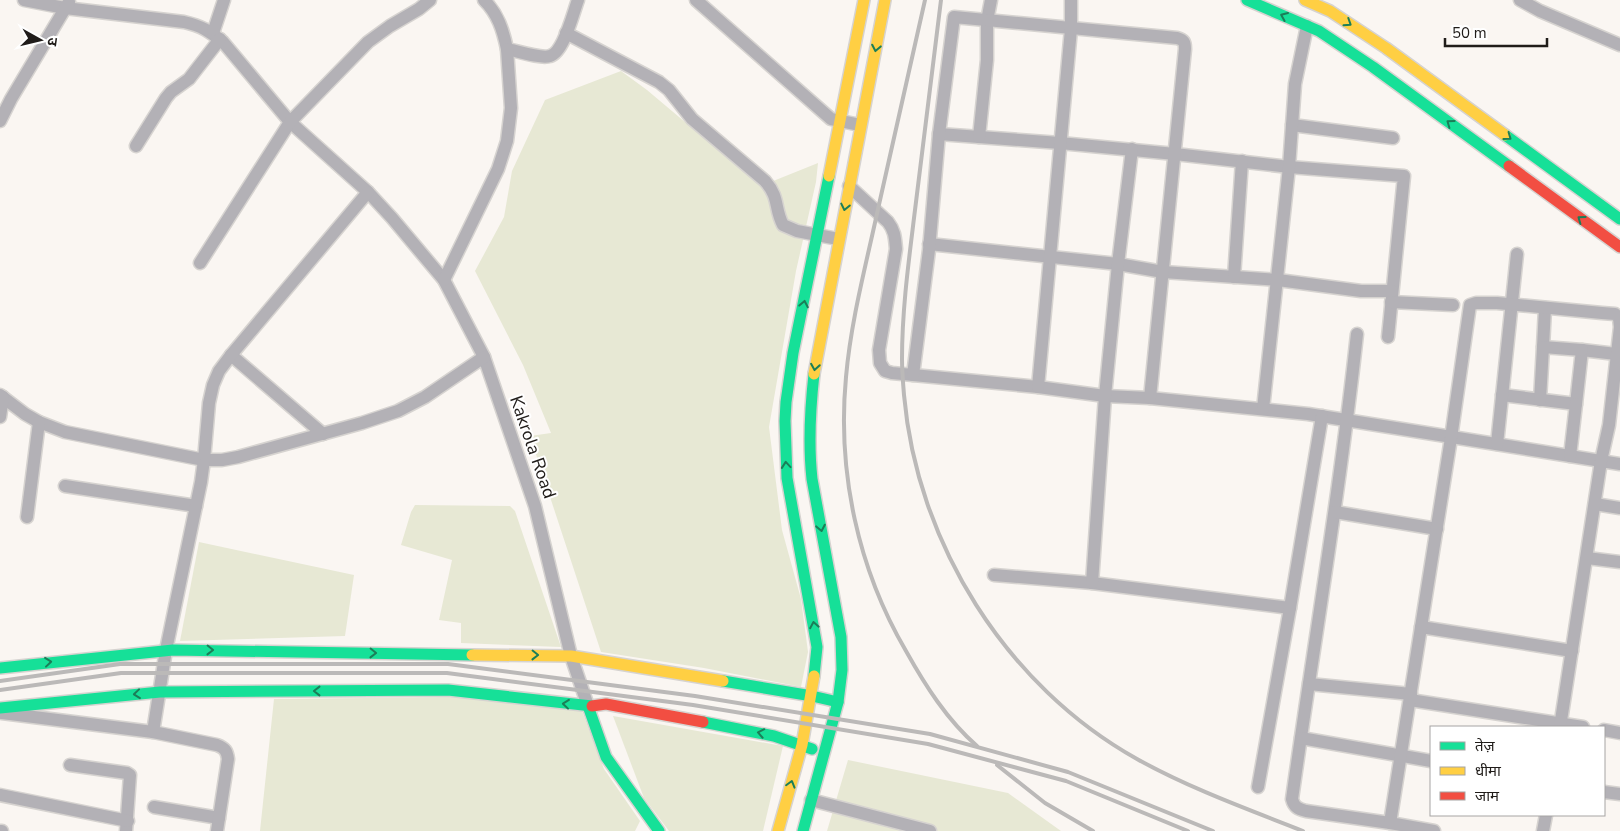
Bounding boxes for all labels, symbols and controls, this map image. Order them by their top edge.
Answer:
one-way arrow [1280,11,1289,22]
north arrow [15,15,65,65]
scale bar [1445,15,1548,47]
one-way arrow [1342,16,1351,26]
text: 50 m [1452,23,1487,43]
text: उ [42,36,62,48]
one-way arrow [871,43,881,52]
one-way arrow [1446,119,1455,129]
one-way arrow [1502,132,1511,140]
one-way arrow [840,203,851,212]
one-way arrow [1578,216,1587,224]
one-way arrow [798,299,808,308]
one-way arrow [810,363,821,371]
street label: Kakrola Road [504,392,562,502]
one-way arrow [781,460,792,468]
one-way arrow [815,524,826,533]
one-way arrow [809,620,819,629]
one-way arrow [207,645,215,655]
one-way arrow [370,648,377,658]
one-way arrow [532,650,540,660]
one-way arrow [45,657,53,668]
one-way arrow [313,686,321,696]
one-way arrow [133,688,141,699]
one-way arrow [562,699,570,710]
legend [1430,726,1605,816]
one-way arrow [757,729,766,739]
text: तेज़ [1475,736,1496,756]
text: धीमा [1475,761,1502,781]
one-way arrow [785,780,796,789]
text: जाम [1475,786,1500,806]

